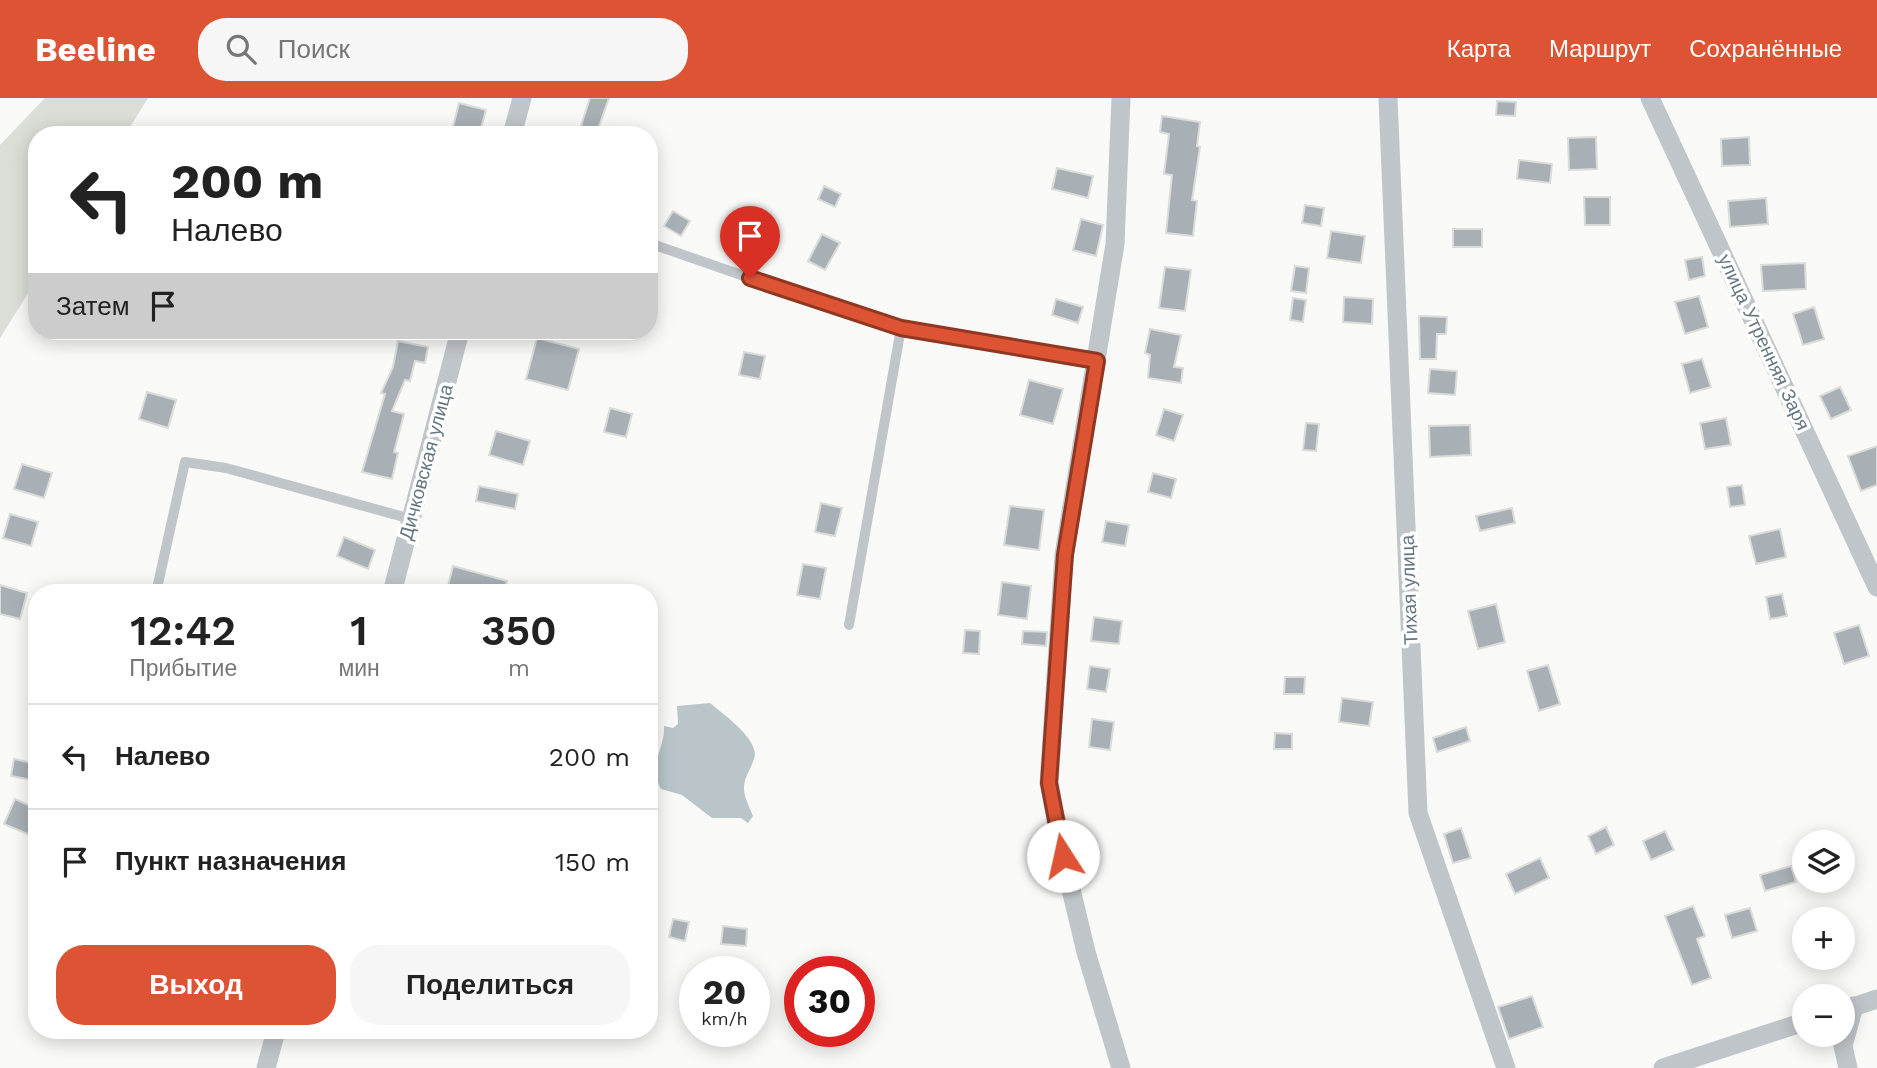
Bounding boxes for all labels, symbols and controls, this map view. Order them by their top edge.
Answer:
search box [198,18,688,81]
text: Beeline [35,30,156,69]
icon: search [222,30,260,68]
text: Поиск [278,34,350,64]
text: Карта [1447,35,1511,63]
text: Маршрут [1549,35,1651,63]
text: Сохранённые [1689,35,1842,63]
text: 200 m [171,152,323,210]
icon: left [56,154,147,245]
pin [720,206,780,278]
text: Налево [171,211,283,249]
icon: arrive [731,217,769,255]
street label: улица Утренняя Заря [1713,250,1815,434]
icon: arrive [144,287,182,325]
text: Затем [56,291,130,321]
street label: Дичковская улица [394,381,458,542]
street label: Тихая улица [1396,534,1422,645]
text: 12:42 [130,606,236,655]
text: 1 [350,606,368,655]
text: 350 [481,606,557,655]
text: Прибытие [129,655,237,682]
text: мин [338,655,380,682]
text: m [508,655,530,682]
icon: left [56,738,94,776]
text: Налево [115,741,210,771]
text: 200 m [549,742,630,772]
position arrow [1026,819,1100,893]
map controls [1792,830,1855,1047]
button: layers [1792,830,1855,893]
icon: arrive [56,843,94,881]
text: Пункт назначения [115,846,346,876]
text: 150 m [555,847,630,877]
button: + [1792,907,1855,970]
button: Выход [56,945,336,1025]
button: Поделиться [350,945,630,1025]
speed limit sign: 30 [784,956,875,1047]
text: 20 [703,971,746,1013]
button: − [1792,984,1855,1047]
text: km/h [701,1008,748,1029]

